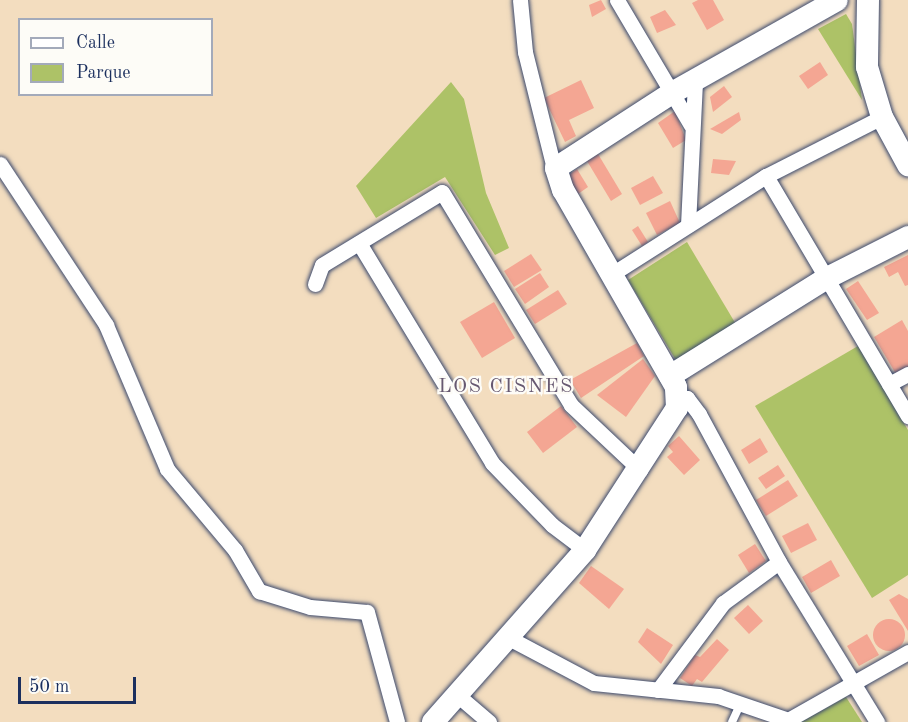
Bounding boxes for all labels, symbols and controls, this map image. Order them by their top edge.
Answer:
legend [18,18,213,96]
text: Calle [76,34,115,52]
text: Parque [76,64,131,82]
district label: LOS CISNES [438,375,574,399]
scale bar [21,665,140,703]
text: 50 m [29,678,69,696]

